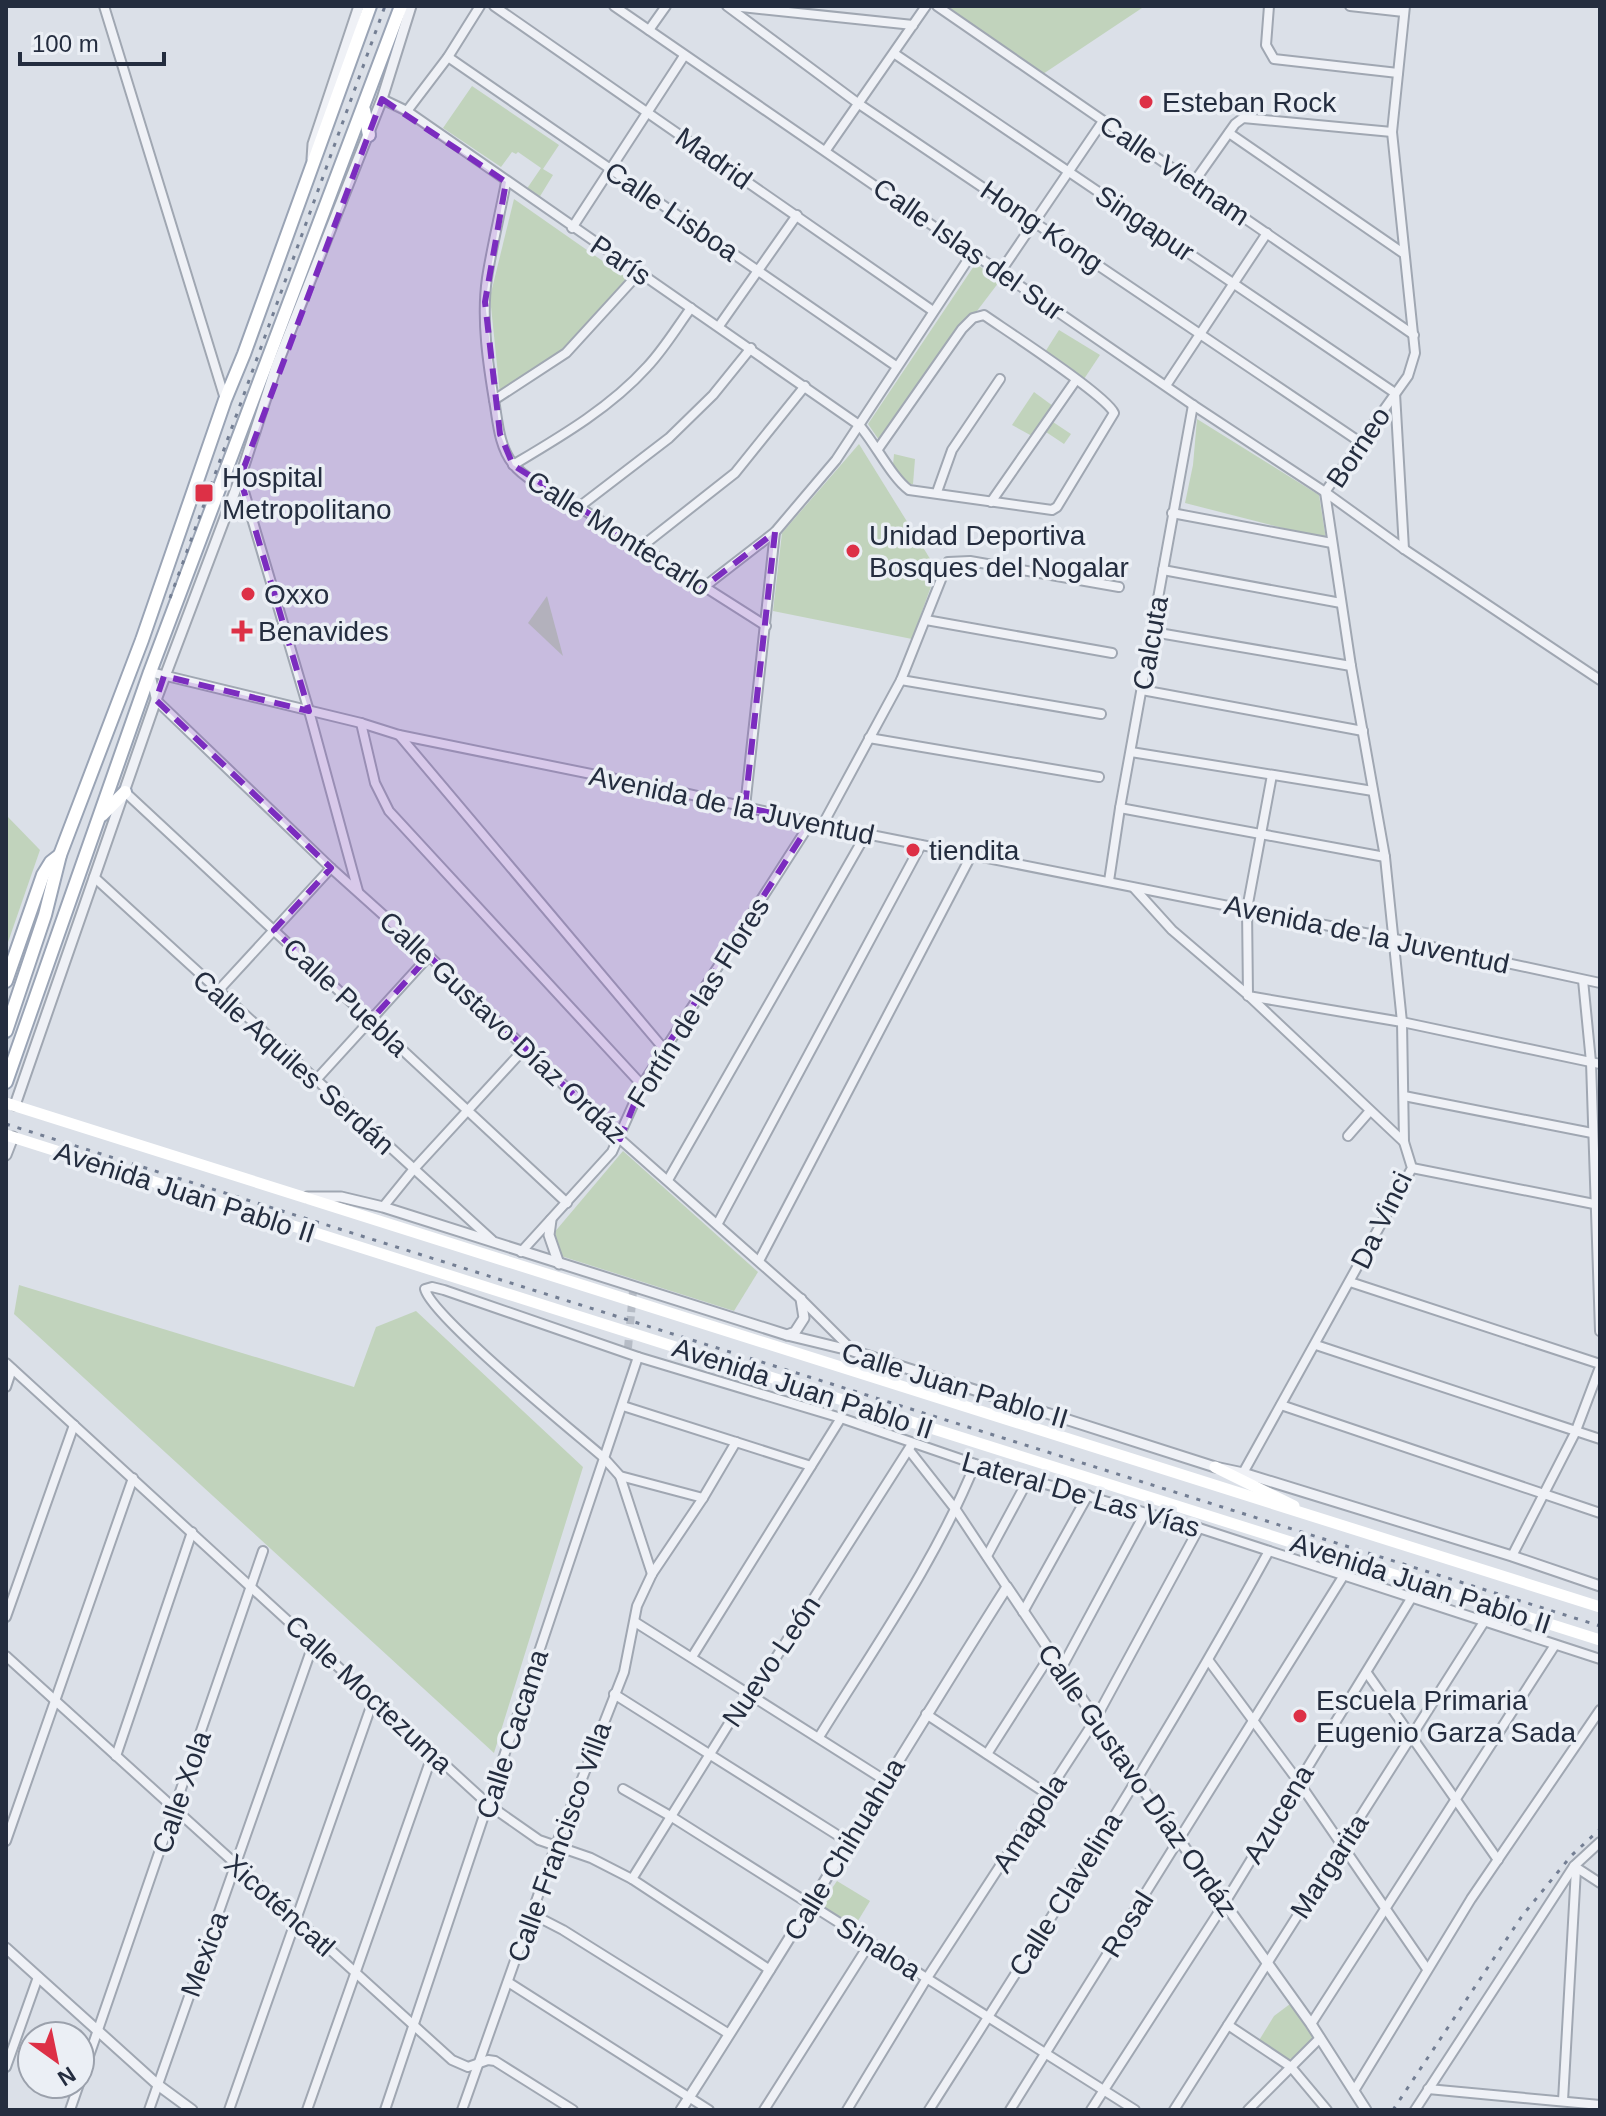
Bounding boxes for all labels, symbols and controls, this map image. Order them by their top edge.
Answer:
scale bar [20,16,164,66]
text: 100 m [32,30,99,57]
place label: Esteban Rock [1162,87,1337,118]
marker: Esteban Rock [1137,93,1155,111]
street label: Calle Vietnam [1094,109,1255,232]
street label: Madrid [670,121,758,196]
street label: Calle Lisboa [599,155,745,268]
street label: Calle Islas del Sur [867,172,1070,327]
street label: Hong Kong [975,174,1108,278]
street label: Singapur [1090,179,1200,268]
street label: París [585,229,656,292]
street label: Borneo [1320,401,1397,493]
place label: Hospital Metropolitano [222,462,392,525]
street label: Calle Montecarlo [521,465,716,602]
marker: Hospital Metropolitano [193,482,215,504]
place label: Unidad Deportiva Bosques del Nogalar [869,520,1129,583]
marker: Unidad Deportiva Bosques del Nogalar [844,542,862,560]
place label: Oxxo [264,579,329,610]
marker: Oxxo [239,585,257,603]
street label: Calcuta [1127,593,1174,693]
place label: Benavides [258,616,389,647]
marker: Benavides [233,622,251,640]
street label: Avenida de la Juventud [587,760,877,851]
place label: tiendita [929,835,1020,866]
marker: tiendita [904,841,922,859]
street label: Avenida de la Juventud [1222,889,1512,980]
street label: Fortín de las Flores [621,892,775,1113]
street label: Calle Gustavo Díaz Ordáz [373,905,632,1150]
street label: Calle Puebla [277,932,415,1063]
street label: Calle Aquiles Serdán [187,964,401,1161]
street label: Avenida Juan Pablo II [51,1136,319,1249]
street label: Da Vinci [1345,1167,1418,1274]
street label: Avenida Juan Pablo II [669,1332,937,1445]
street label: Calle Juan Pablo II [838,1336,1072,1435]
street label: Lateral De Las Vías [958,1446,1203,1543]
street label: Avenida Juan Pablo II [1287,1527,1555,1640]
street label: Nuevo León [716,1590,826,1733]
street label: Calle Moctezuma [279,1609,459,1780]
street label: Calle Gustavo Díaz Ordáz [1032,1638,1244,1922]
street label: Calle Cacama [471,1645,555,1823]
place label: Escuela Primaria Eugenio Garza Sada [1316,1685,1576,1748]
marker: Escuela Primaria Eugenio Garza Sada [1291,1707,1309,1725]
street label: Calle Francisco Villa [502,1718,617,1966]
street label: Calle Xola [146,1726,217,1858]
street label: Calle Chihuahua [778,1752,911,1946]
street label: Azucena [1237,1759,1320,1869]
street label: Amapola [986,1768,1073,1878]
street label: Calle Clavelina [1003,1807,1128,1982]
street label: Margarita [1284,1808,1375,1924]
street label: Xicoténcatl [218,1848,341,1963]
street label: Rosal [1095,1886,1160,1963]
street label: Mexica [175,1907,234,2001]
street label: Sinaloa [831,1911,927,1987]
north arrow [16,2020,96,2100]
text: N [53,2062,80,2091]

